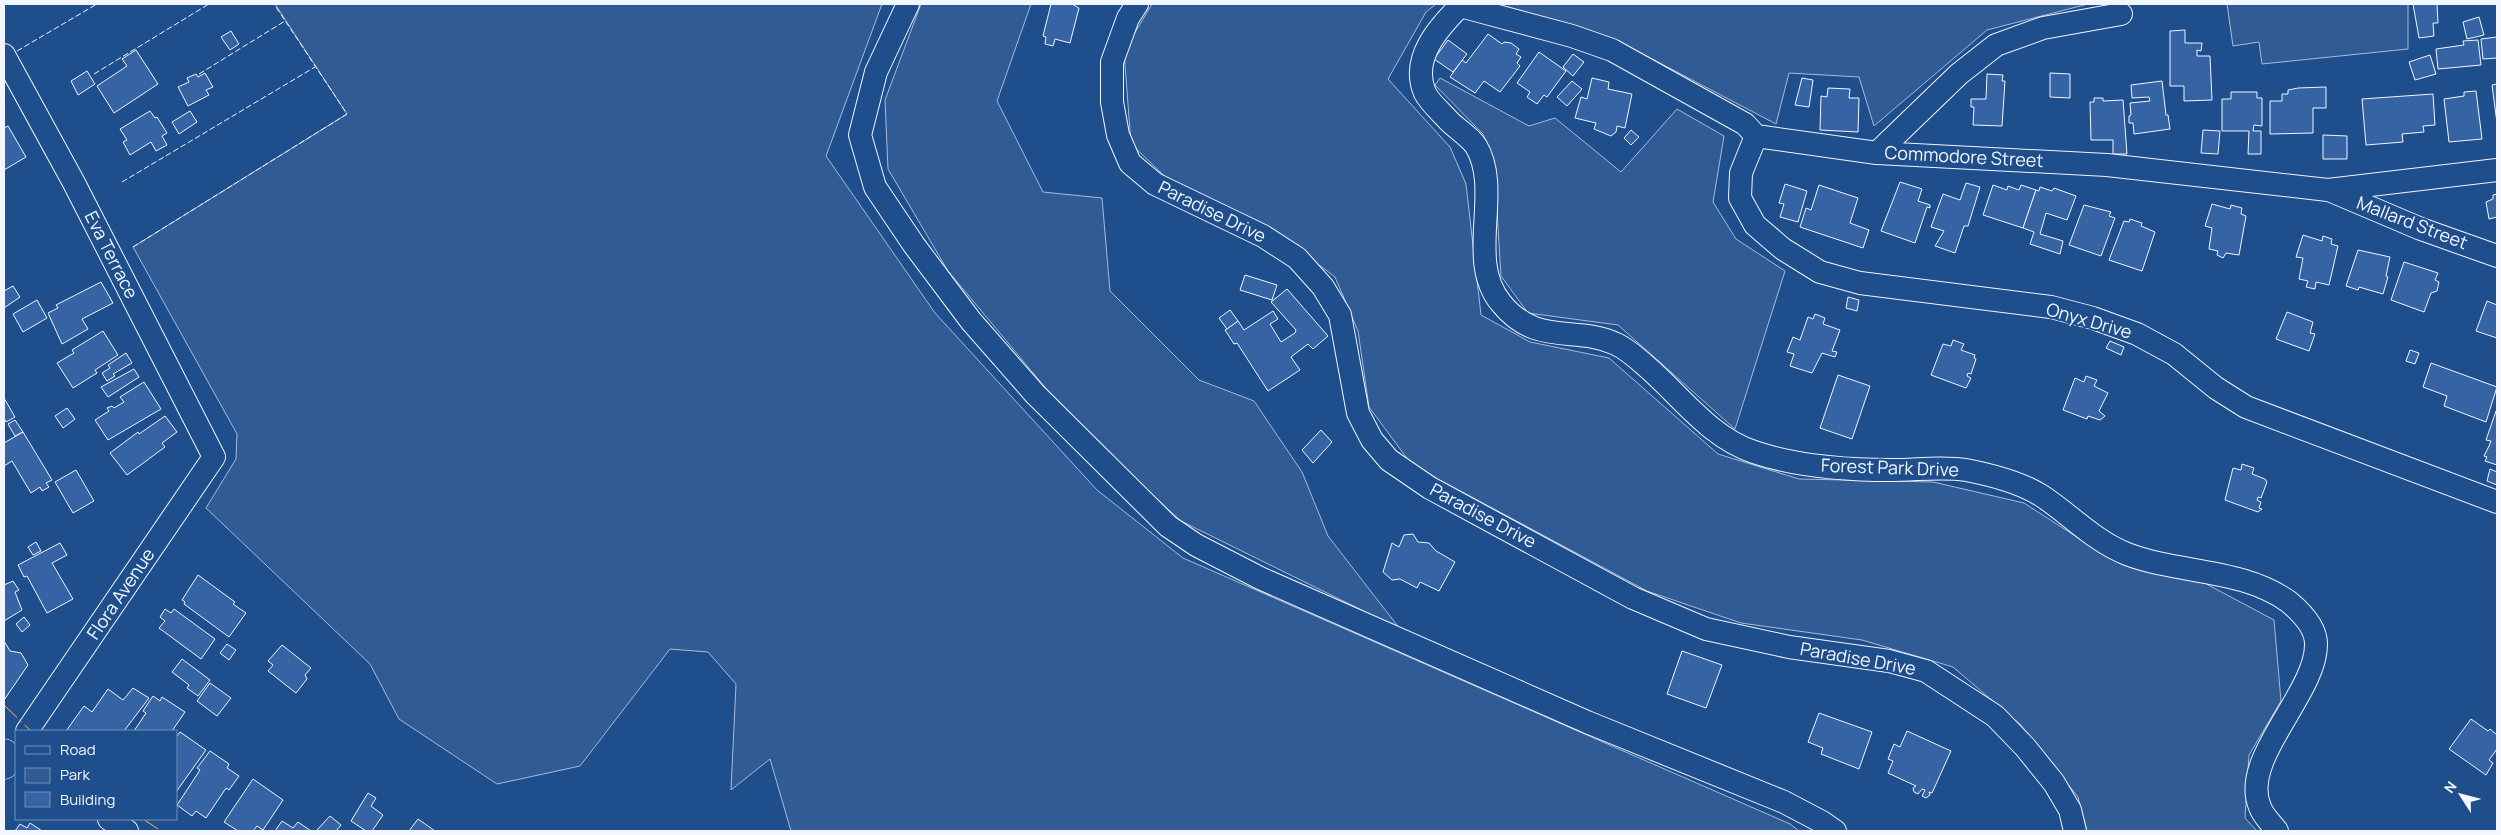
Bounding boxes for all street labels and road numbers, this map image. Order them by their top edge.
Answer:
street label: Commodore Street [1884,140,2044,172]
street label: Paradise Drive [1155,175,1270,248]
street label: Mallard Street [2353,190,2471,254]
street label: Eva Terrace [80,207,144,302]
street label: Onyx Drive [2044,296,2135,344]
street label: Forest Park Drive [1821,453,1959,481]
street label: Paradise Drive [1426,477,1541,553]
street label: Flora Avenue [81,543,160,644]
street label: Paradise Drive [1798,636,1918,680]

